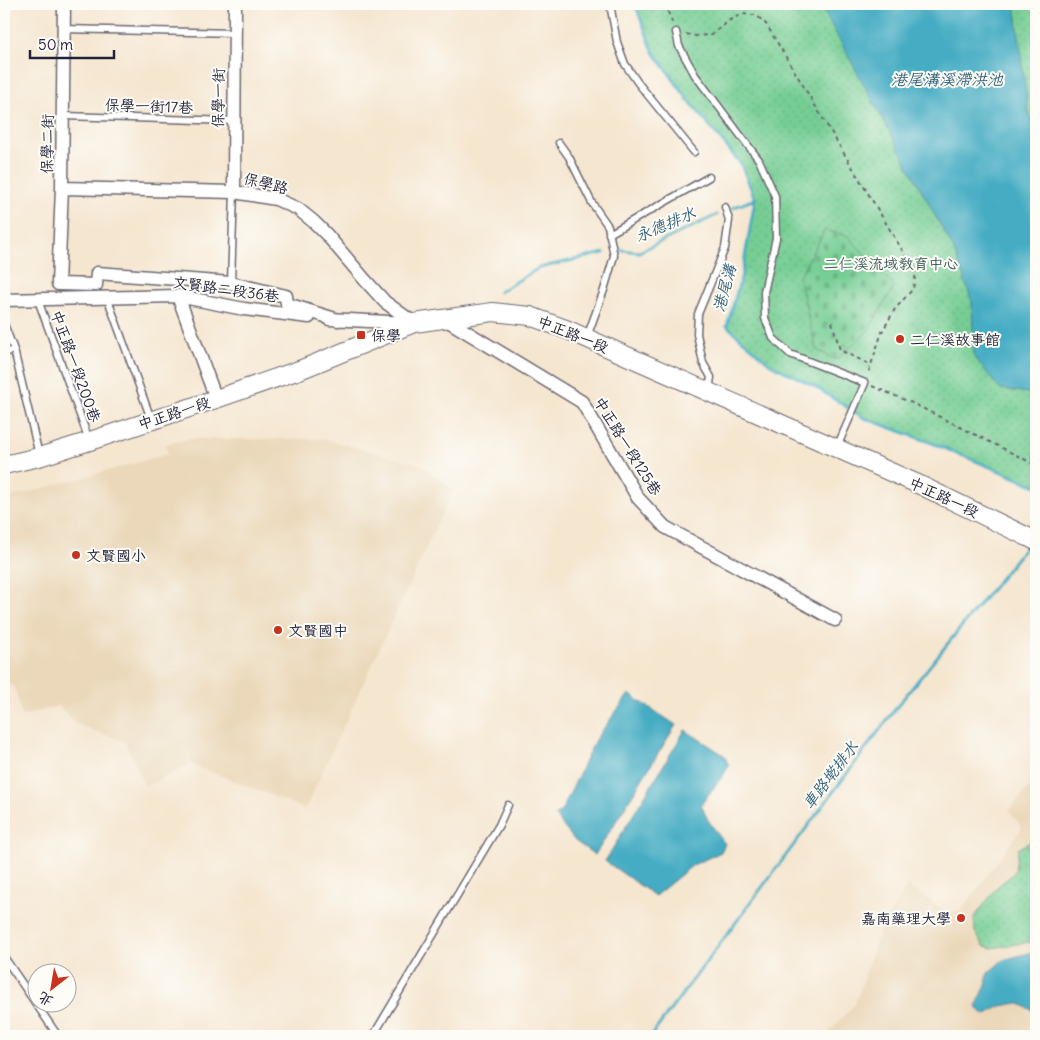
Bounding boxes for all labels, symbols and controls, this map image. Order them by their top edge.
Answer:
scale bar [30,28,114,60]
text: 50 m [38,35,73,54]
street label: 保學一街 [208,68,228,128]
water label: 港尾溝溪滯洪池 [891,69,1004,89]
street label: 保學一街17巷 [105,95,193,117]
street label: 保學二街 [37,114,57,174]
street label: 保學路 [242,168,290,198]
water label: 永德排水 [632,202,699,246]
park label: 二仁溪流域教育中心 [823,254,959,273]
water label: 港尾溝 [708,260,740,314]
street label: 文賢路二段36巷 [172,272,280,306]
street label: 中正路一段200巷 [47,307,105,425]
street label: 中正路一段 [535,311,611,357]
place label: 保學 [371,326,401,345]
marker: 保學 [355,329,367,341]
place label: 二仁溪故事館 [910,330,1000,349]
marker: 二仁溪故事館 [894,333,906,345]
street label: 中正路一段 [135,392,213,434]
street label: 中正路一段125巷 [590,393,666,499]
street label: 中正路一段 [906,473,982,521]
place label: 文賢國小 [86,546,146,565]
marker: 文賢國小 [70,549,82,561]
place label: 文賢國中 [288,621,348,640]
marker: 文賢國中 [272,624,284,636]
water label: 車路墘排水 [798,736,863,813]
place label: 嘉南藥理大學 [861,909,951,928]
marker: 嘉南藥理大學 [955,912,967,924]
north arrow [28,962,78,1012]
text: 北 [35,988,56,1010]

